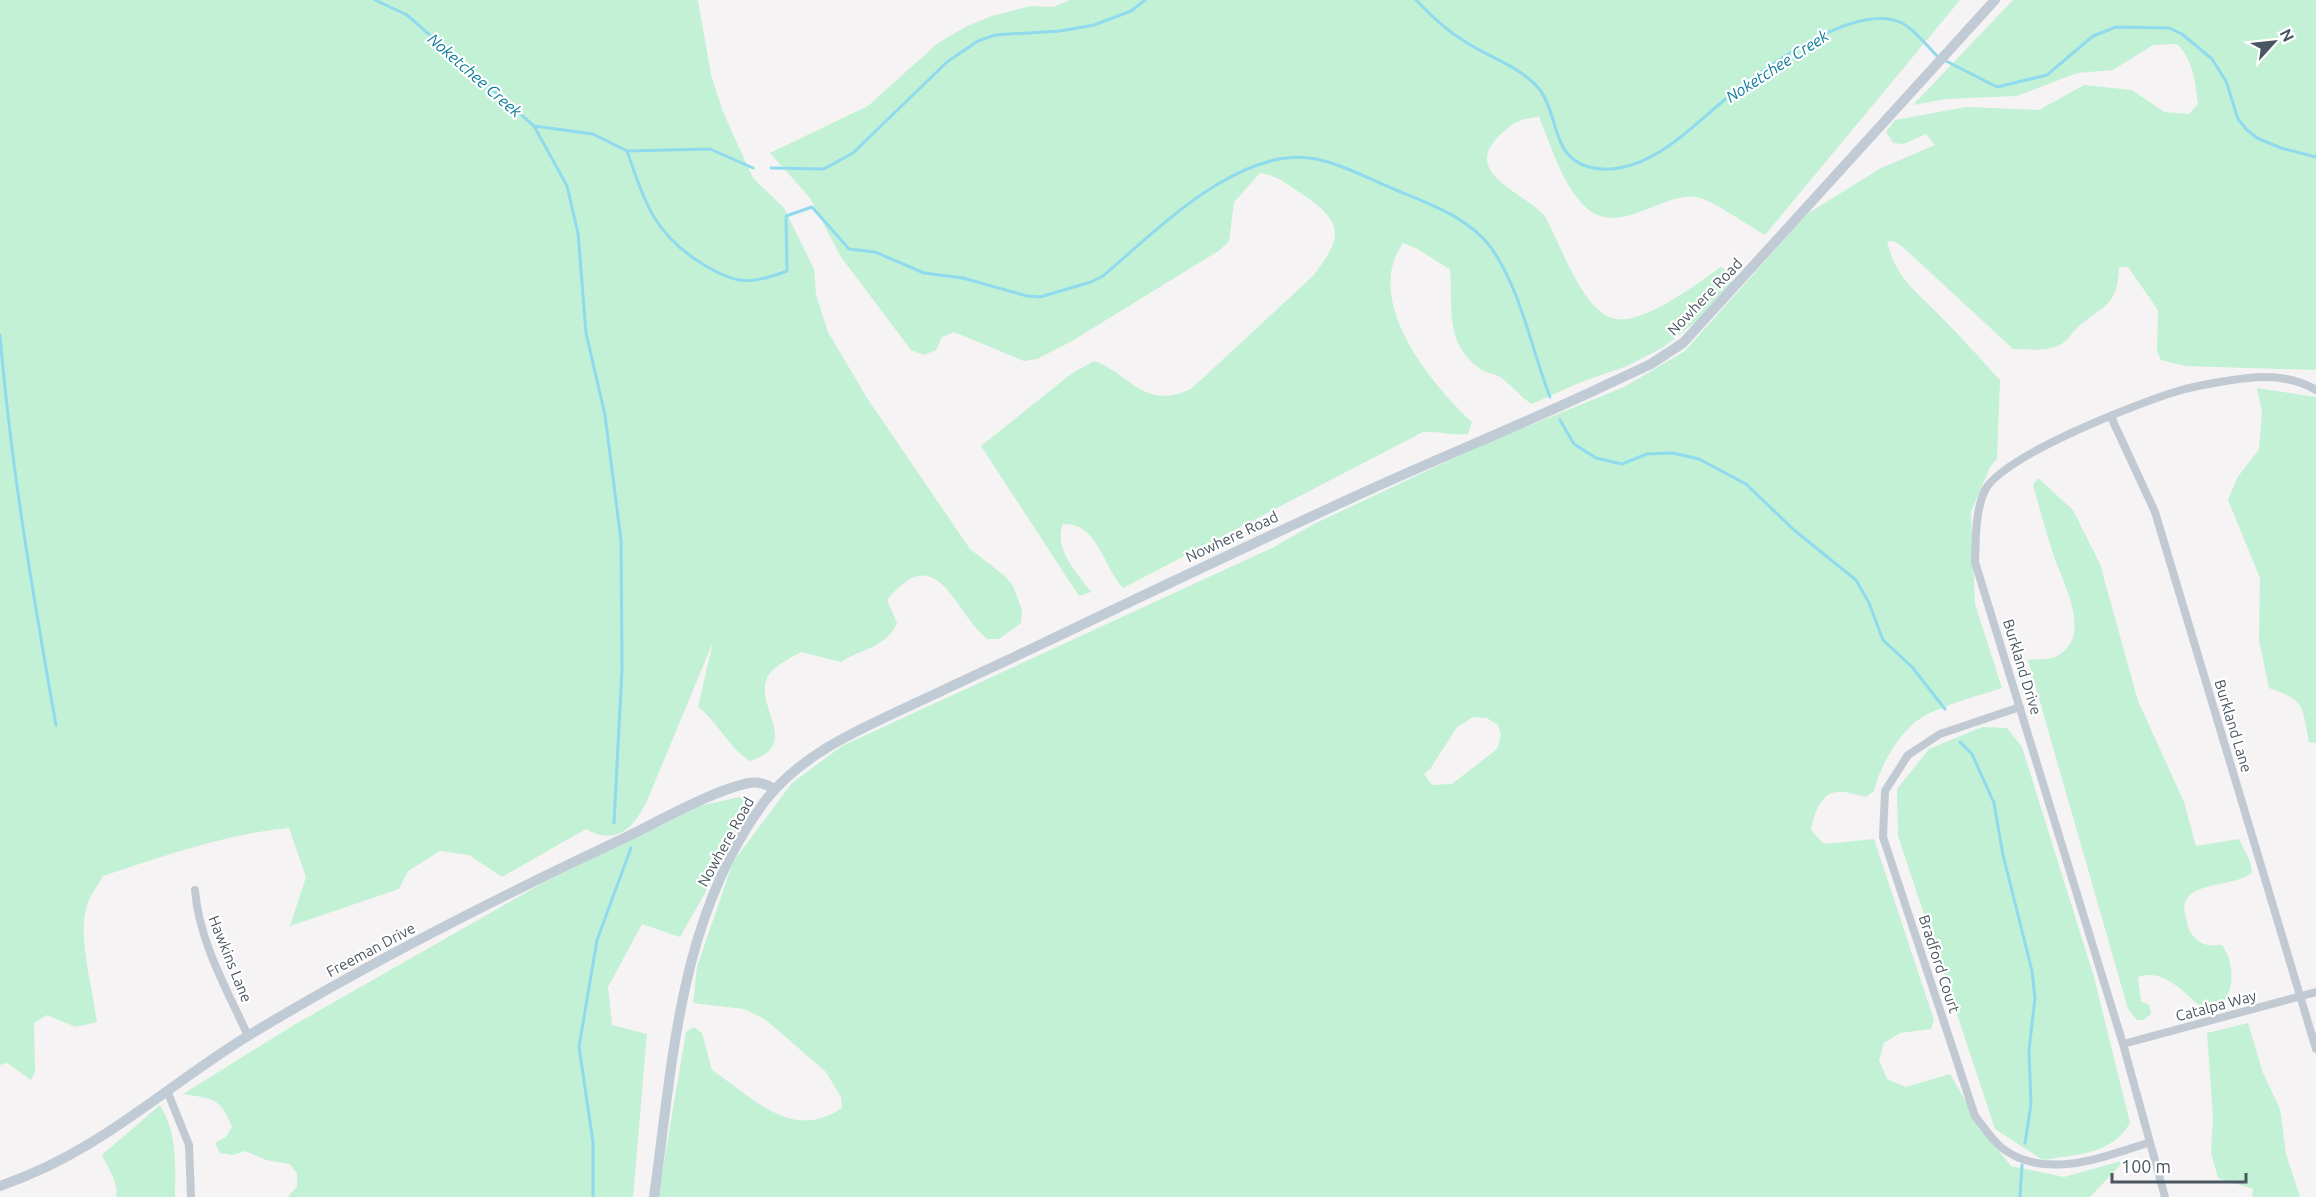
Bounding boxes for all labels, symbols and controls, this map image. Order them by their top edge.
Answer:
north arrow [2244,12,2304,72]
water label: Noketchee Creek [1722,26,1832,106]
text: N [2277,26,2298,45]
water label: Noketchee Creek [424,29,526,121]
street label: Nowhere Road [1664,255,1745,338]
street label: Nowhere Road [1183,508,1281,565]
street label: Burkland Drive [2000,617,2045,717]
street label: Burkland Lane [2211,677,2256,774]
street label: Nowhere Road [694,794,757,890]
street label: Hawkins Lane [205,913,256,1005]
street label: Bradford Court [1916,913,1963,1015]
street label: Freeman Drive [324,919,418,980]
street label: Catalpa Way [2174,987,2258,1024]
scale bar [2112,1146,2246,1184]
text: 100 m [2121,1156,2171,1176]

